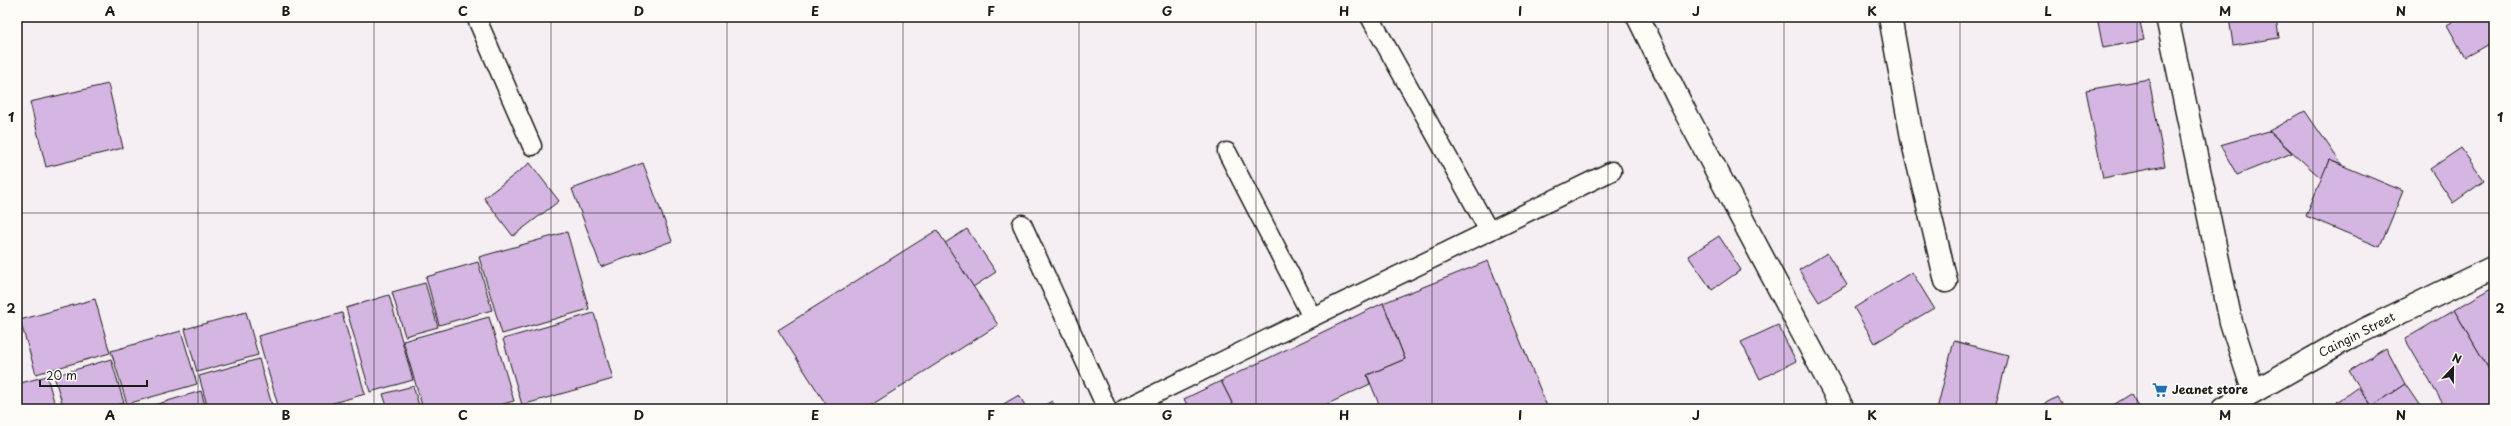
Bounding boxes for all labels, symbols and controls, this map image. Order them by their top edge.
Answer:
text: A [105,1,115,20]
text: B [282,1,291,20]
text: C [458,1,468,20]
text: D [634,1,644,20]
text: E [811,1,819,20]
text: F [987,1,995,20]
text: G [1162,1,1172,20]
text: H [1339,1,1349,20]
text: I [1518,1,1522,20]
text: J [1692,1,1700,20]
text: K [1867,1,1877,20]
text: L [2044,1,2052,20]
text: M [2219,1,2231,20]
text: N [2396,1,2406,20]
text: 1 [8,107,14,126]
text: 1 [2497,107,2503,126]
text: 2 [6,298,16,317]
text: 2 [2495,298,2505,317]
street label: Caingin Street [2315,307,2398,361]
north arrow [2433,348,2473,388]
text: N [2450,349,2464,368]
scale bar [40,362,147,388]
text: 20 m [46,366,77,384]
place label: Jeanet store [2172,380,2248,398]
supermarket icon: Jeanet store [2151,381,2169,399]
text: A [105,405,115,424]
text: B [282,405,291,424]
text: C [458,405,468,424]
text: D [634,405,644,424]
text: E [811,405,819,424]
text: F [987,405,995,424]
text: G [1162,405,1172,424]
text: H [1339,405,1349,424]
text: I [1518,405,1522,424]
text: J [1692,405,1700,424]
text: K [1867,405,1877,424]
text: L [2044,405,2052,424]
text: M [2219,405,2231,424]
text: N [2396,405,2406,424]

